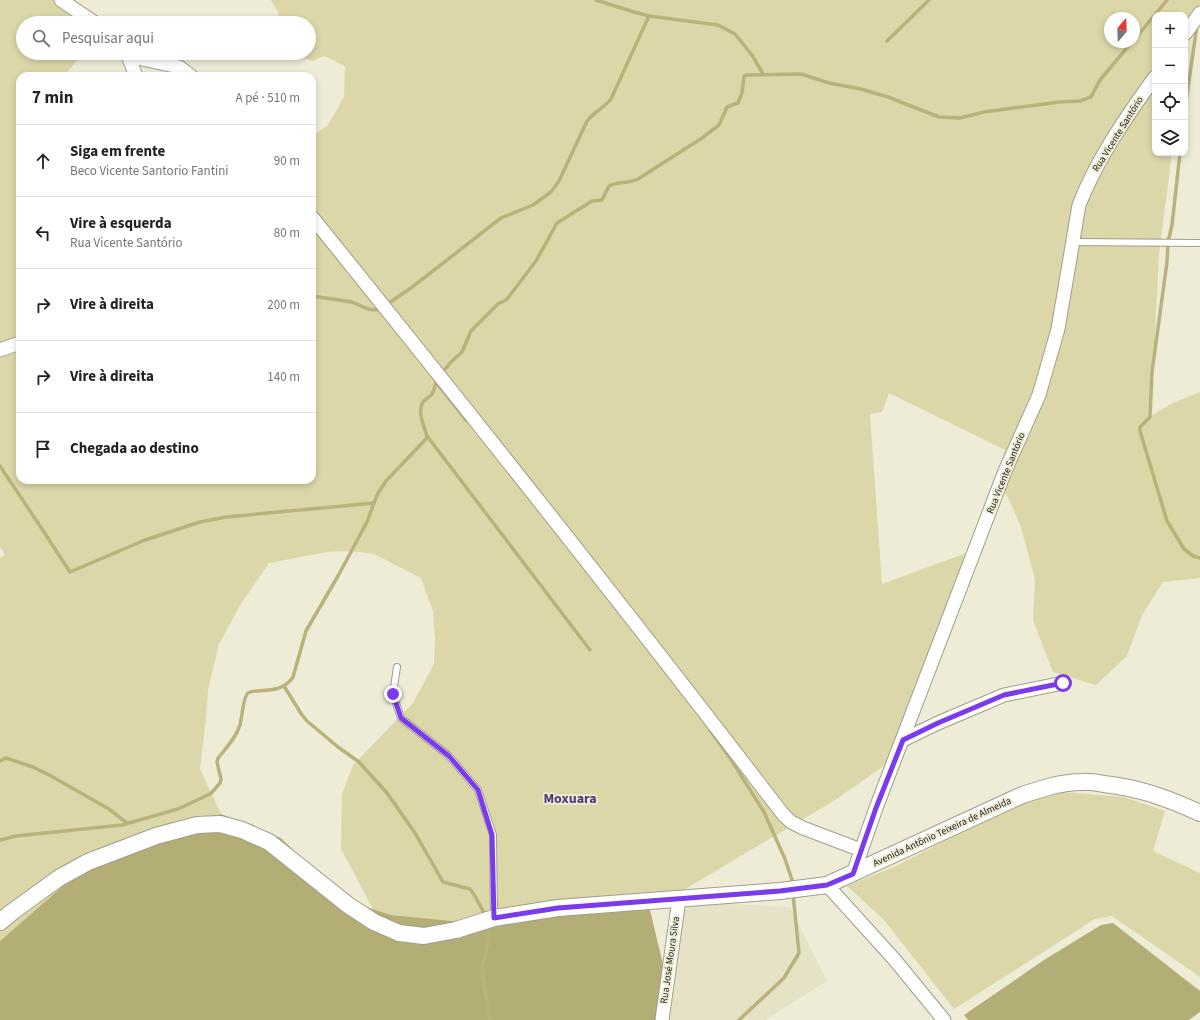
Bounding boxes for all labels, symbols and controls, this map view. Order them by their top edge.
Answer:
north arrow [1104,12,1140,48]
map controls [1152,12,1188,156]
button: + [1152,12,1188,48]
search box [16,16,316,60]
icon: search [30,27,52,49]
text: Pesquisar aqui [62,28,154,49]
button: − [1152,48,1188,84]
button: locate [1152,84,1188,120]
text: 7 min [32,86,73,110]
text: A pé · 510 m [235,89,300,107]
street label: Rua Vicente Santório [1089,94,1147,174]
button: layers [1152,120,1188,156]
text: Siga em frente [70,141,165,162]
icon: ahead [32,150,54,172]
text: 90 m [274,152,300,170]
text: Beco Vicente Santorio Fantini [70,162,229,180]
text: Vire à esquerda [70,213,172,234]
icon: left [32,222,54,244]
text: 80 m [274,224,300,242]
text: Rua Vicente Santório [70,234,183,252]
icon: right [32,294,54,316]
text: Vire à direita [70,294,154,315]
text: 200 m [267,296,300,314]
icon: right [32,366,54,388]
text: Vire à direita [70,366,154,387]
text: 140 m [267,368,300,386]
street label: Rua Vicente Santório [983,430,1029,516]
icon: arrive [32,438,54,460]
text: Chegada ao destino [70,438,199,459]
route start [1054,674,1072,692]
route end [384,685,402,703]
district label: Moxuara [543,789,597,809]
street label: Avenida Antônio Teixeira de Almeida [870,794,1014,870]
street label: Rua José Moura Silva [657,916,683,1004]

